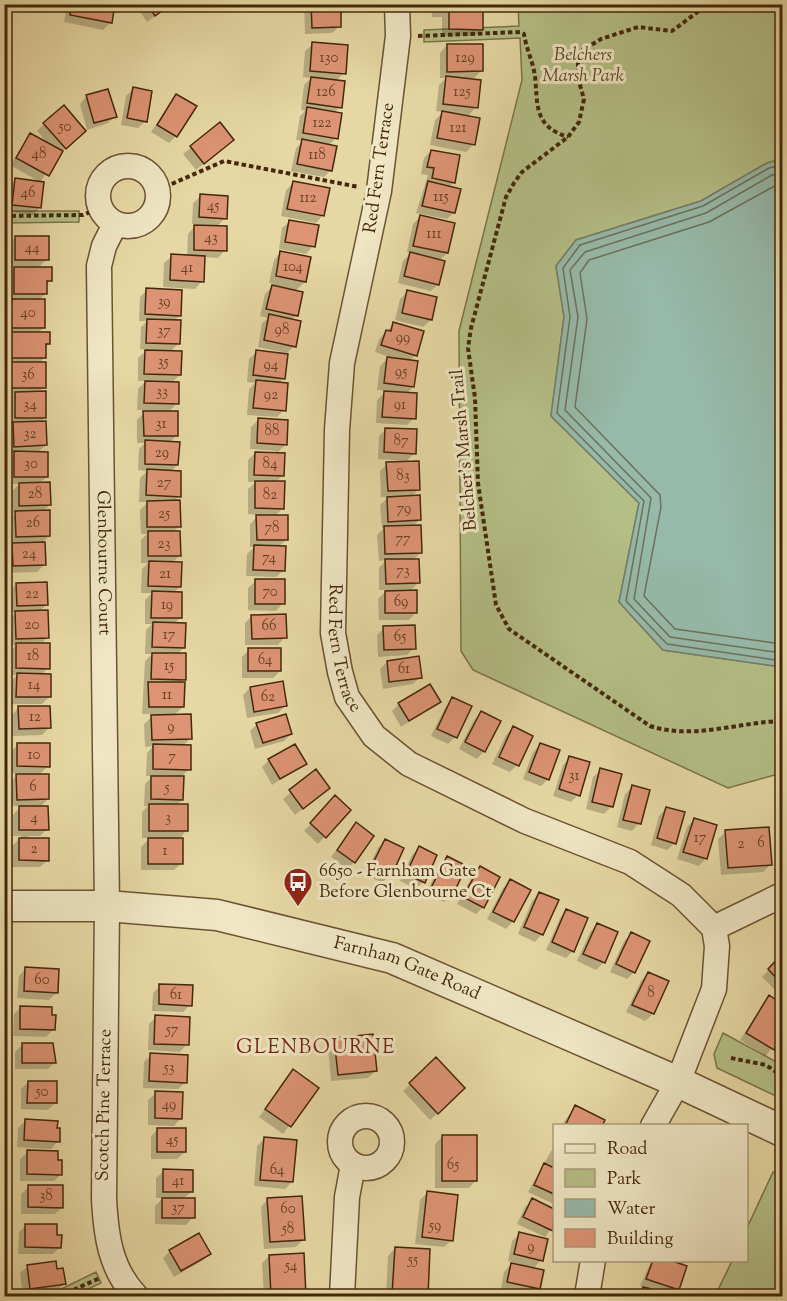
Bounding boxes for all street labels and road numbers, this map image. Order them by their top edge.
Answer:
street label: Red Fern Terrace [358,101,402,235]
street label: Belcher's Marsh Trail [445,368,485,532]
street label: Glenbourne Court [89,490,117,635]
street label: Red Fern Terrace [320,584,367,718]
street label: Farnham Gate Road [331,931,484,1008]
street label: Scotch Pine Terrace [91,1029,119,1181]

